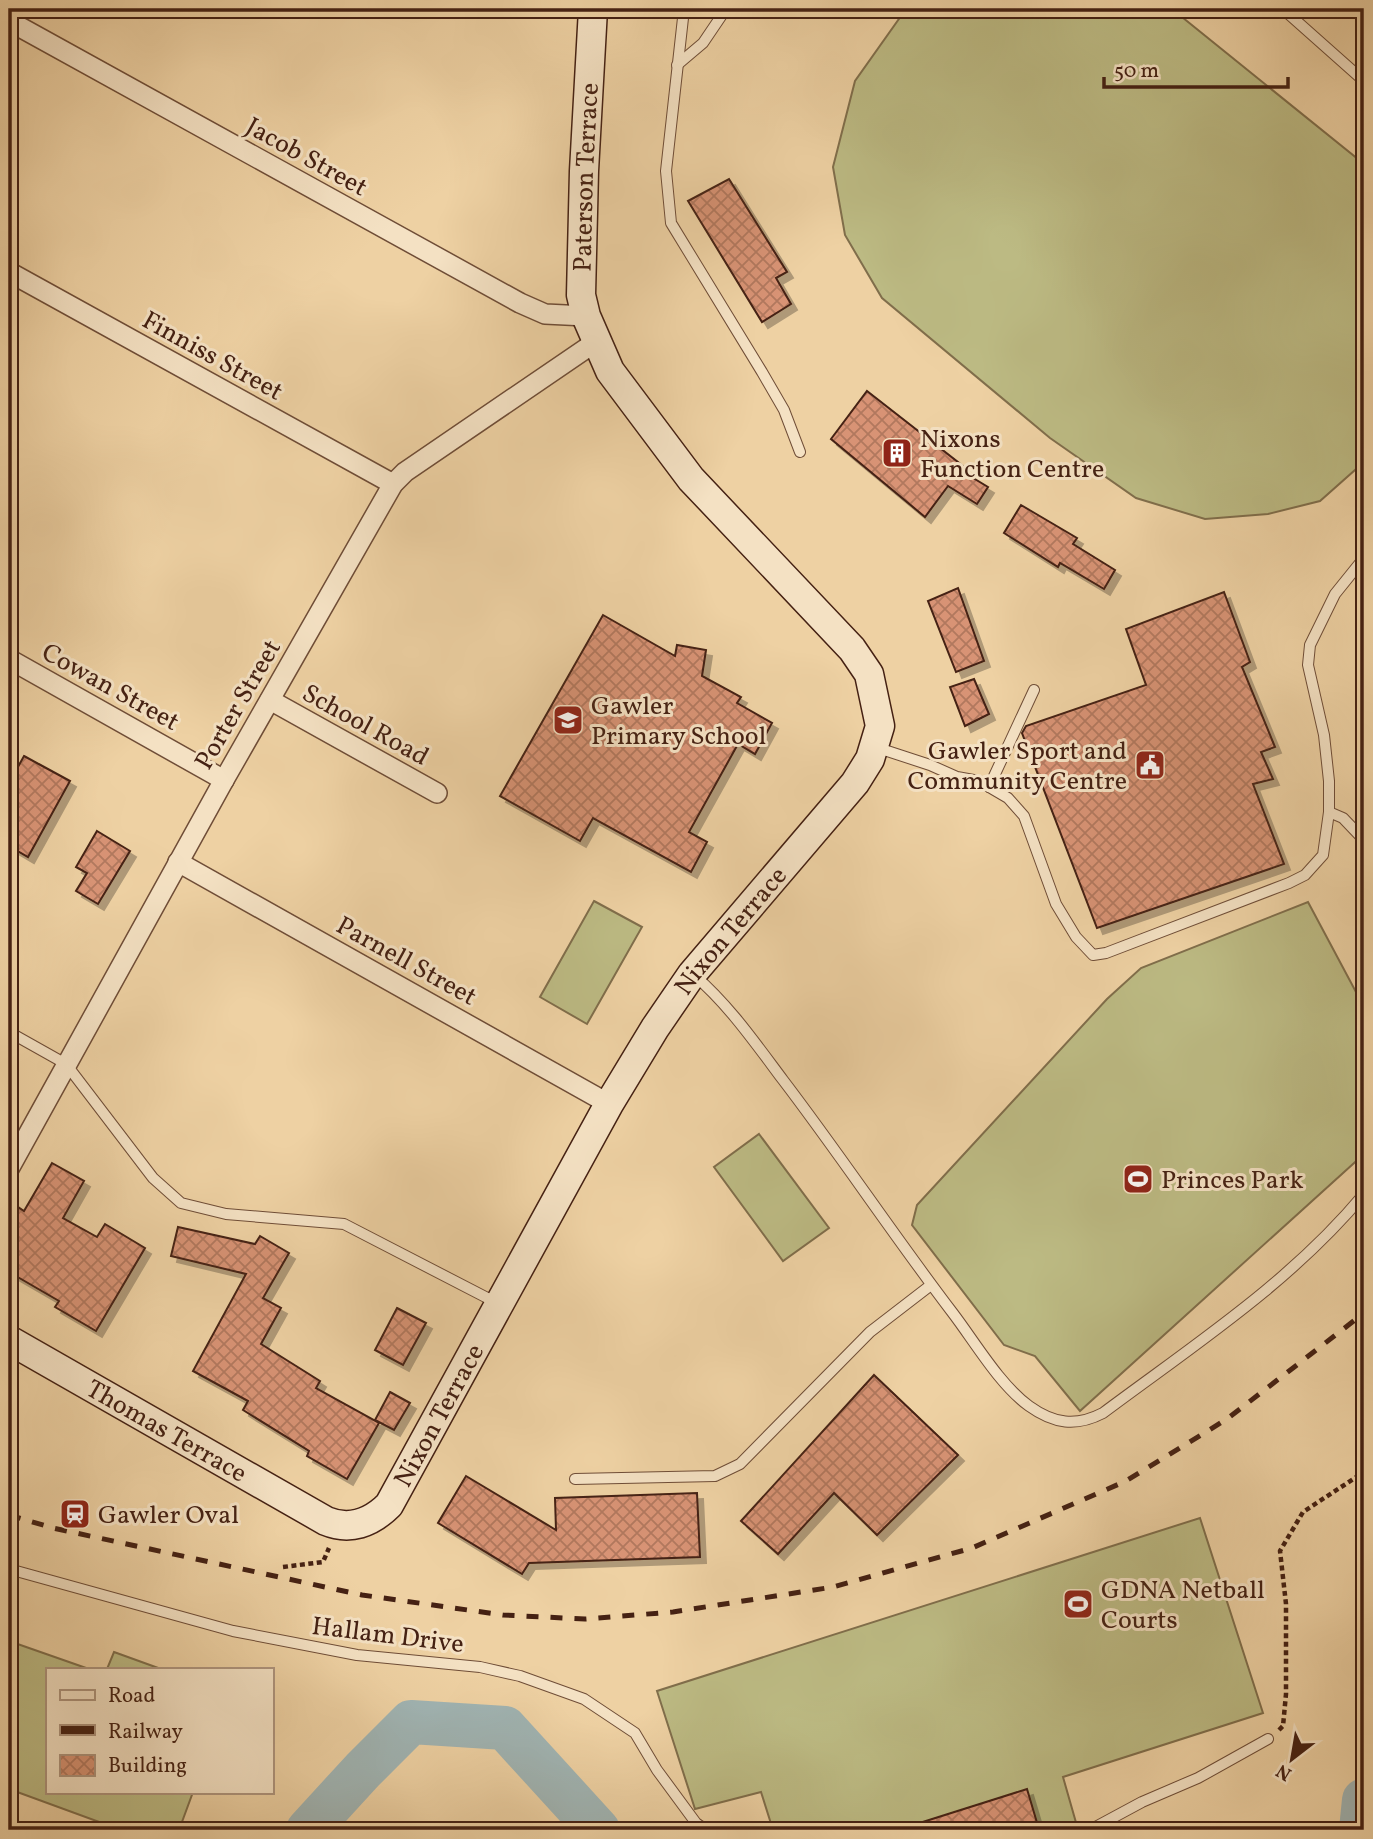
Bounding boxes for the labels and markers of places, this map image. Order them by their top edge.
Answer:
place label: Nixons Function Centre [920,422,1104,488]
building icon: Nixons Function Centre [880,436,914,470]
place label: Gawler Primary School [591,689,766,755]
school or university icon: Gawler Primary School [551,703,585,737]
place label: Gawler Sport and Community Centre [907,734,1127,800]
public building icon: Gawler Sport and Community Centre [1133,748,1167,782]
sports icon: Princes Park [1121,1162,1155,1196]
place label: Princes Park [1161,1163,1304,1199]
station icon: Gawler Oval [58,1497,92,1531]
place label: Gawler Oval [98,1498,239,1534]
place label: GDNA Netball Courts [1101,1573,1265,1639]
sports icon: GDNA Netball Courts [1061,1587,1095,1621]

